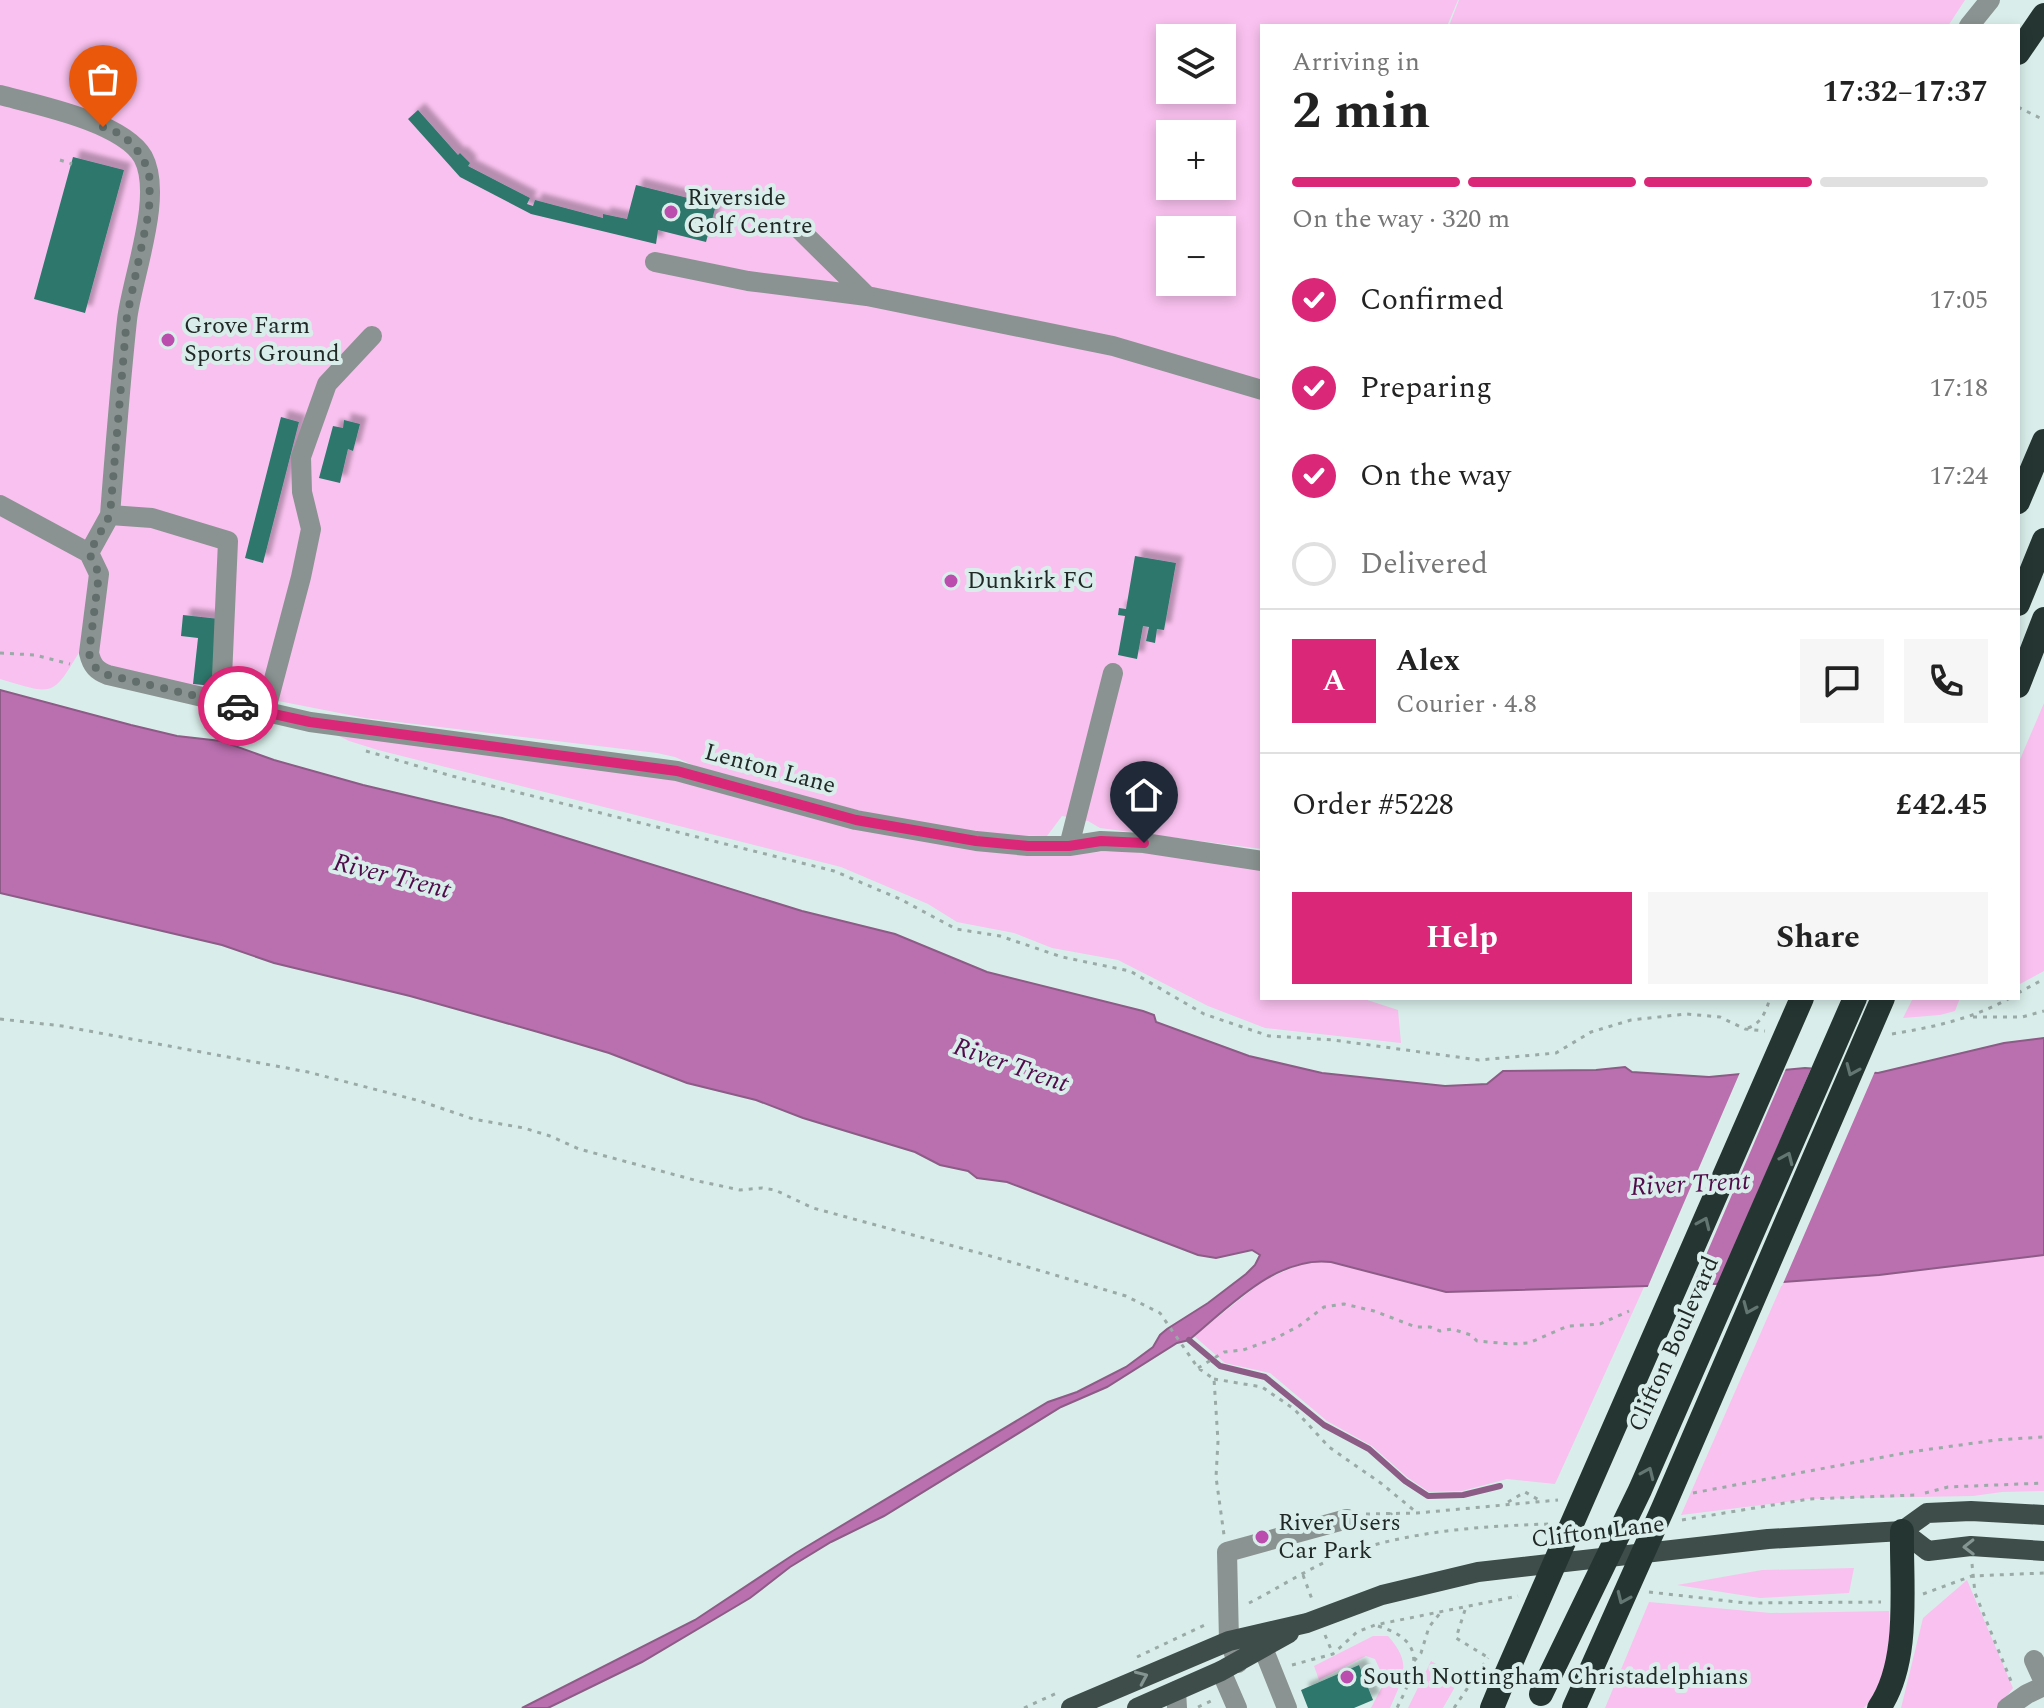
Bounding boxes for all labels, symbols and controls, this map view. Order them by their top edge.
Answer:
map controls [1156,24,1236,296]
button: layers [1156,24,1236,104]
text: Arriving in [1292,42,1420,82]
pin [69,45,137,127]
icon: bag [81,57,125,101]
text: 17:32–17:37 [1822,69,1988,115]
text: 2 min [1292,72,1430,151]
button: + [1156,120,1236,200]
place label: Riverside Golf Centre [687,180,813,244]
text: On the way · 320 m [1292,199,1510,239]
marker: Riverside Golf Centre [662,203,680,221]
button: − [1156,216,1236,296]
text: Confirmed [1360,277,1504,323]
icon: check [1292,278,1336,322]
text: 17:05 [1929,280,1988,320]
place label: Grove Farm Sports Ground [184,308,340,372]
marker: Grove Farm Sports Ground [159,331,177,349]
text: Preparing [1360,365,1492,411]
icon: check [1292,366,1336,410]
text: 17:18 [1929,368,1988,408]
text: On the way [1360,453,1511,499]
icon: check [1292,454,1336,498]
text: 17:24 [1929,456,1988,496]
text: Delivered [1360,541,1488,587]
place label: Dunkirk FC [967,563,1095,599]
marker: Dunkirk FC [942,572,960,590]
text: Alex [1396,638,1460,684]
button: chat [1800,639,1884,723]
button: phone [1904,639,1988,723]
text: A [1322,658,1346,704]
courier [198,666,278,746]
icon: car [216,684,260,728]
text: Courier · 4.8 [1396,684,1537,724]
street label: Lenton Lane [700,734,840,804]
pin [1110,761,1178,843]
icon: home [1122,773,1166,817]
text: Order #5228 [1292,782,1454,828]
text: £42.45 [1896,782,1988,828]
water label: River Trent [329,842,456,910]
button: Help [1292,892,1632,984]
button: Share [1648,892,1988,984]
water label: River Trent [948,1027,1075,1104]
one-way arrow [1845,1061,1861,1076]
one-way arrow [1777,1152,1793,1166]
water label: River Trent [1629,1161,1752,1207]
one-way arrow [1694,1217,1710,1231]
street label: Clifton Boulevard [1619,1250,1729,1438]
one-way arrow [1743,1300,1759,1315]
one-way arrow [1638,1466,1654,1481]
place label: River Users Car Park [1278,1505,1401,1569]
street label: Clifton Lane [1529,1506,1667,1558]
marker: River Users Car Park [1253,1528,1271,1546]
one-way arrow [1962,1538,1975,1556]
one-way arrow [1617,1590,1633,1604]
place label: South Nottingham Christadelphians [1363,1659,1749,1695]
marker: South Nottingham Christadelphians [1338,1668,1356,1686]
one-way arrow [1134,1670,1148,1686]

